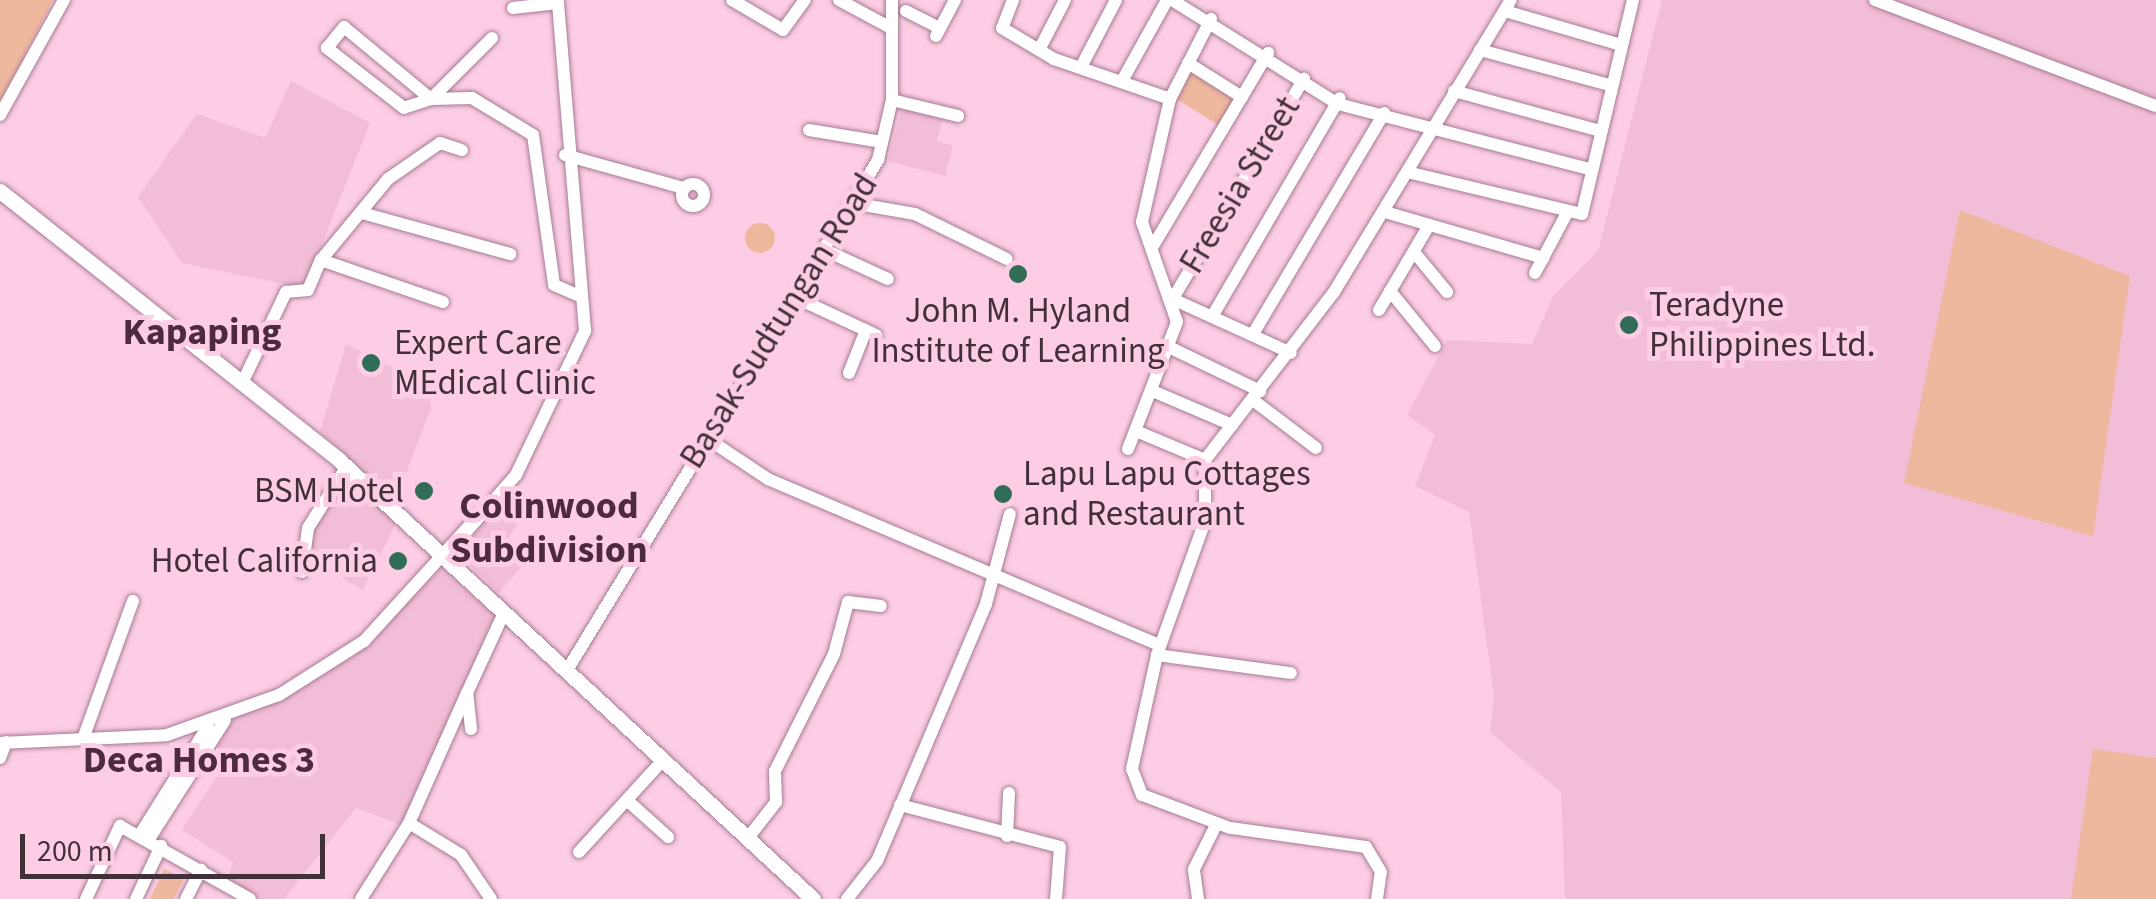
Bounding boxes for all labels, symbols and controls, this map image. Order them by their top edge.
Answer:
street label: Freesia Street [1171,89,1309,281]
street label: Basak-Sudtungan Road [671,166,887,476]
marker: John M. Hyland Institute of Learning [1007,263,1029,285]
place label: Teradyne Philippines Ltd. [1649,284,1875,366]
place label: John M. Hyland Institute of Learning [871,290,1165,372]
district label: Kapaping [122,310,282,356]
marker: Teradyne Philippines Ltd. [1618,314,1640,336]
place label: Expert Care MEdical Clinic [394,322,596,404]
marker: Expert Care MEdical Clinic [358,350,384,376]
place label: Lapu Lapu Cottages and Restaurant [1023,453,1311,535]
place label: BSM Hotel [254,470,404,512]
marker: BSM Hotel [413,480,435,502]
marker: Lapu Lapu Cottages and Restaurant [992,483,1014,505]
district label: Colinwood Subdivision [450,484,648,574]
place label: Hotel California [151,540,378,582]
marker: Hotel California [387,550,409,572]
district label: Deca Homes 3 [83,738,315,784]
scale bar [25,814,330,876]
text: 200 m [37,830,113,873]

